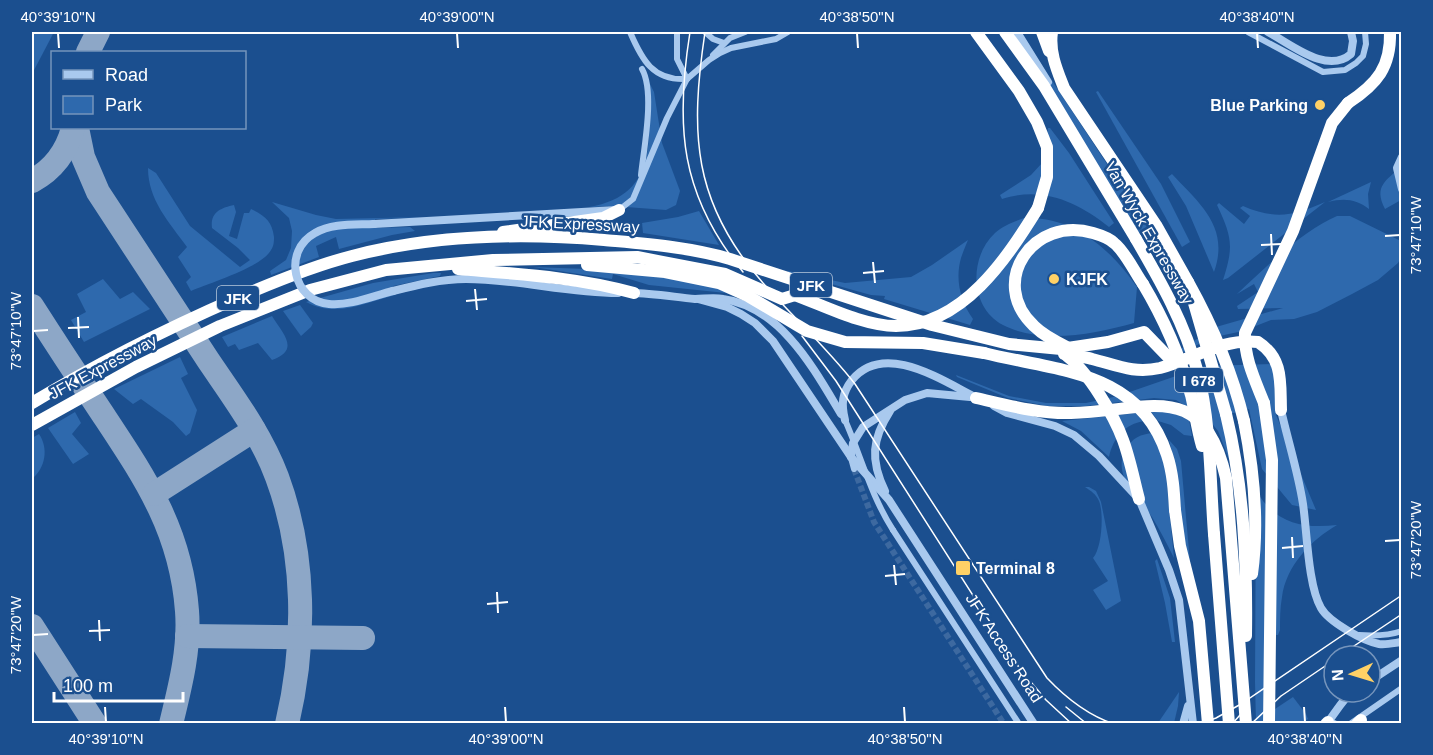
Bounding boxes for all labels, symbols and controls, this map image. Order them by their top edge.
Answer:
text: 40°39'10"N [20,8,96,25]
text: 40°39'00"N [419,8,495,25]
text: 40°38'50"N [819,8,895,25]
text: 40°38'40"N [1219,8,1295,25]
legend [51,51,246,129]
text: Road [105,65,148,85]
text: Park [105,95,143,115]
place label: Blue Parking [1210,97,1308,114]
marker: Blue Parking [1313,98,1327,112]
street label: Van Wyck Expressway [1101,159,1197,307]
text: 73°47'10"W [1407,195,1424,274]
street label: JFK Expressway [520,212,640,236]
place label: KJFK [1066,271,1108,288]
marker: KJFK [1047,272,1061,286]
road number: JFK [790,273,832,297]
road number: JFK [217,286,259,310]
text: 73°47'10"W [7,291,24,370]
street label: JFK Expressway [46,332,160,402]
road number: I 678 [1175,368,1223,392]
text: 73°47'20"W [1407,500,1424,579]
marker: Terminal 8 [954,559,972,577]
place label: Terminal 8 [976,560,1055,577]
street label: JFK Access Road [962,590,1046,706]
text: 73°47'20"W [7,595,24,674]
north arrow [1322,644,1382,704]
scale bar [54,665,183,703]
text: N [1329,669,1346,681]
text: 100 m [63,676,113,696]
text: 40°39'10"N [68,730,144,747]
text: 40°39'00"N [468,730,544,747]
text: 40°38'50"N [867,730,943,747]
text: 40°38'40"N [1267,730,1343,747]

